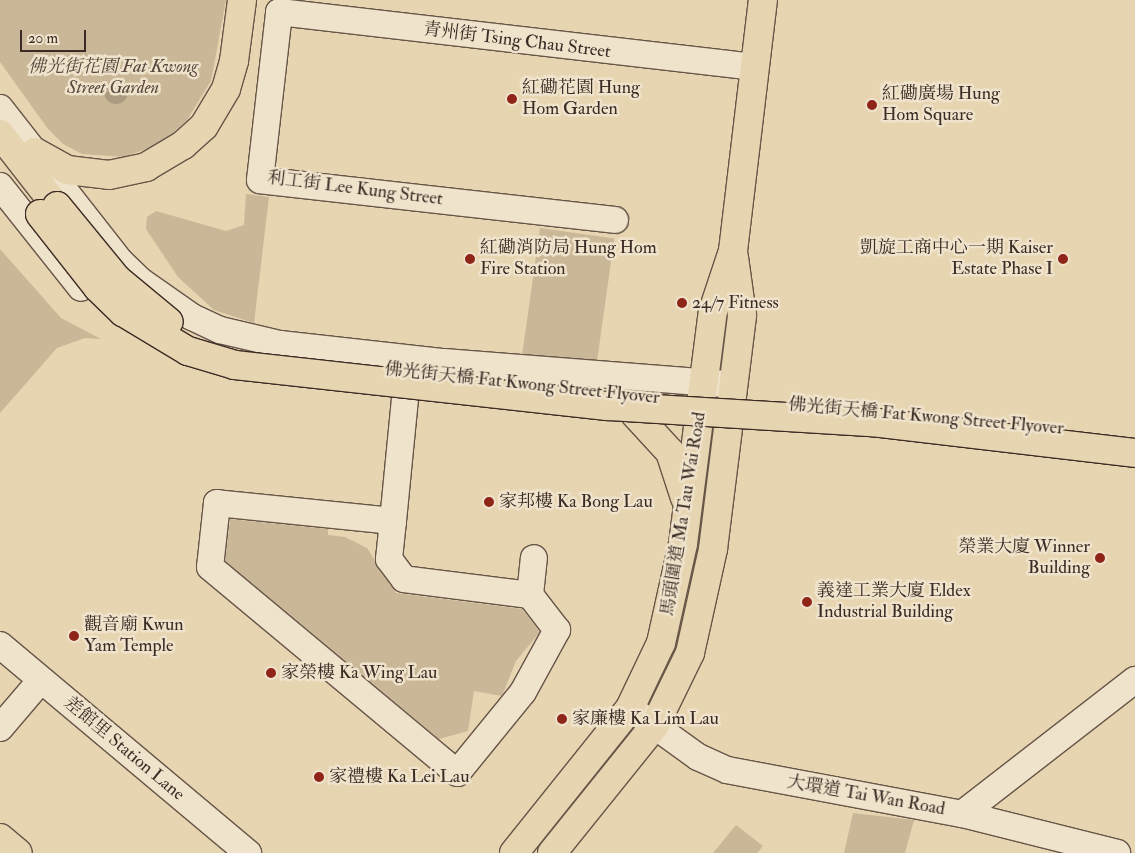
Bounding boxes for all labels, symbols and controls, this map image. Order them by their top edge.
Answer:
street label: 青州街 Tsing Chau Street [422,19,612,63]
scale bar [22,20,89,52]
text: 20 m [28,29,58,48]
park label: 佛光街花園 Fat Kwong Street Garden [28,57,198,100]
place label: 紅磡花園 Hung Hom Garden [522,78,640,120]
place label: 紅磡廣場 Hung Hom Square [882,84,1000,126]
marker: 紅磡花園 Hung Hom Garden [506,93,518,105]
marker: 紅磡廣場 Hung Hom Square [866,99,878,111]
street label: 利工街 Lee Kung Street [266,168,444,210]
place label: 紅磡消防局 Hung Hom Fire Station [480,238,657,280]
place label: 凱旋工商中心一期 Kaiser Estate Phase I [860,238,1053,280]
marker: 紅磡消防局 Hung Hom Fire Station [464,253,476,265]
marker: 凱旋工商中心一期 Kaiser Estate Phase I [1057,253,1069,265]
place label: 24/7 Fitness [692,292,779,314]
marker: 24/7 Fitness [676,297,688,309]
street label: 佛光街天橋 Fat Kwong Street Flyover [383,359,661,409]
street label: 佛光街天橋 Fat Kwong Street Flyover [787,394,1065,440]
street label: 馬頭圍道 Ma Tau Wai Road [657,410,711,618]
place label: 家邦樓 Ka Bong Lau [499,491,653,513]
marker: 家邦樓 Ka Bong Lau [483,496,495,508]
place label: 榮業大廈 Winner Building [958,537,1090,580]
marker: 榮業大廈 Winner Building [1094,552,1106,564]
place label: 義達工業大廈 Eldex Industrial Building [817,581,971,624]
marker: 義達工業大廈 Eldex Industrial Building [801,596,813,608]
place label: 觀音廟 Kwun Yam Temple [84,615,184,658]
marker: 觀音廟 Kwun Yam Temple [68,630,80,642]
place label: 家榮樓 Ka Wing Lau [281,662,437,684]
marker: 家榮樓 Ka Wing Lau [265,667,277,679]
street label: 差館里 Station Lane [59,692,189,806]
place label: 家廉樓 Ka Lim Lau [572,708,719,730]
marker: 家廉樓 Ka Lim Lau [556,713,568,725]
place label: 家禮樓 Ka Lei Lau [329,766,469,788]
marker: 家禮樓 Ka Lei Lau [313,771,325,783]
street label: 大環道 Tai Wan Road [785,771,947,821]

